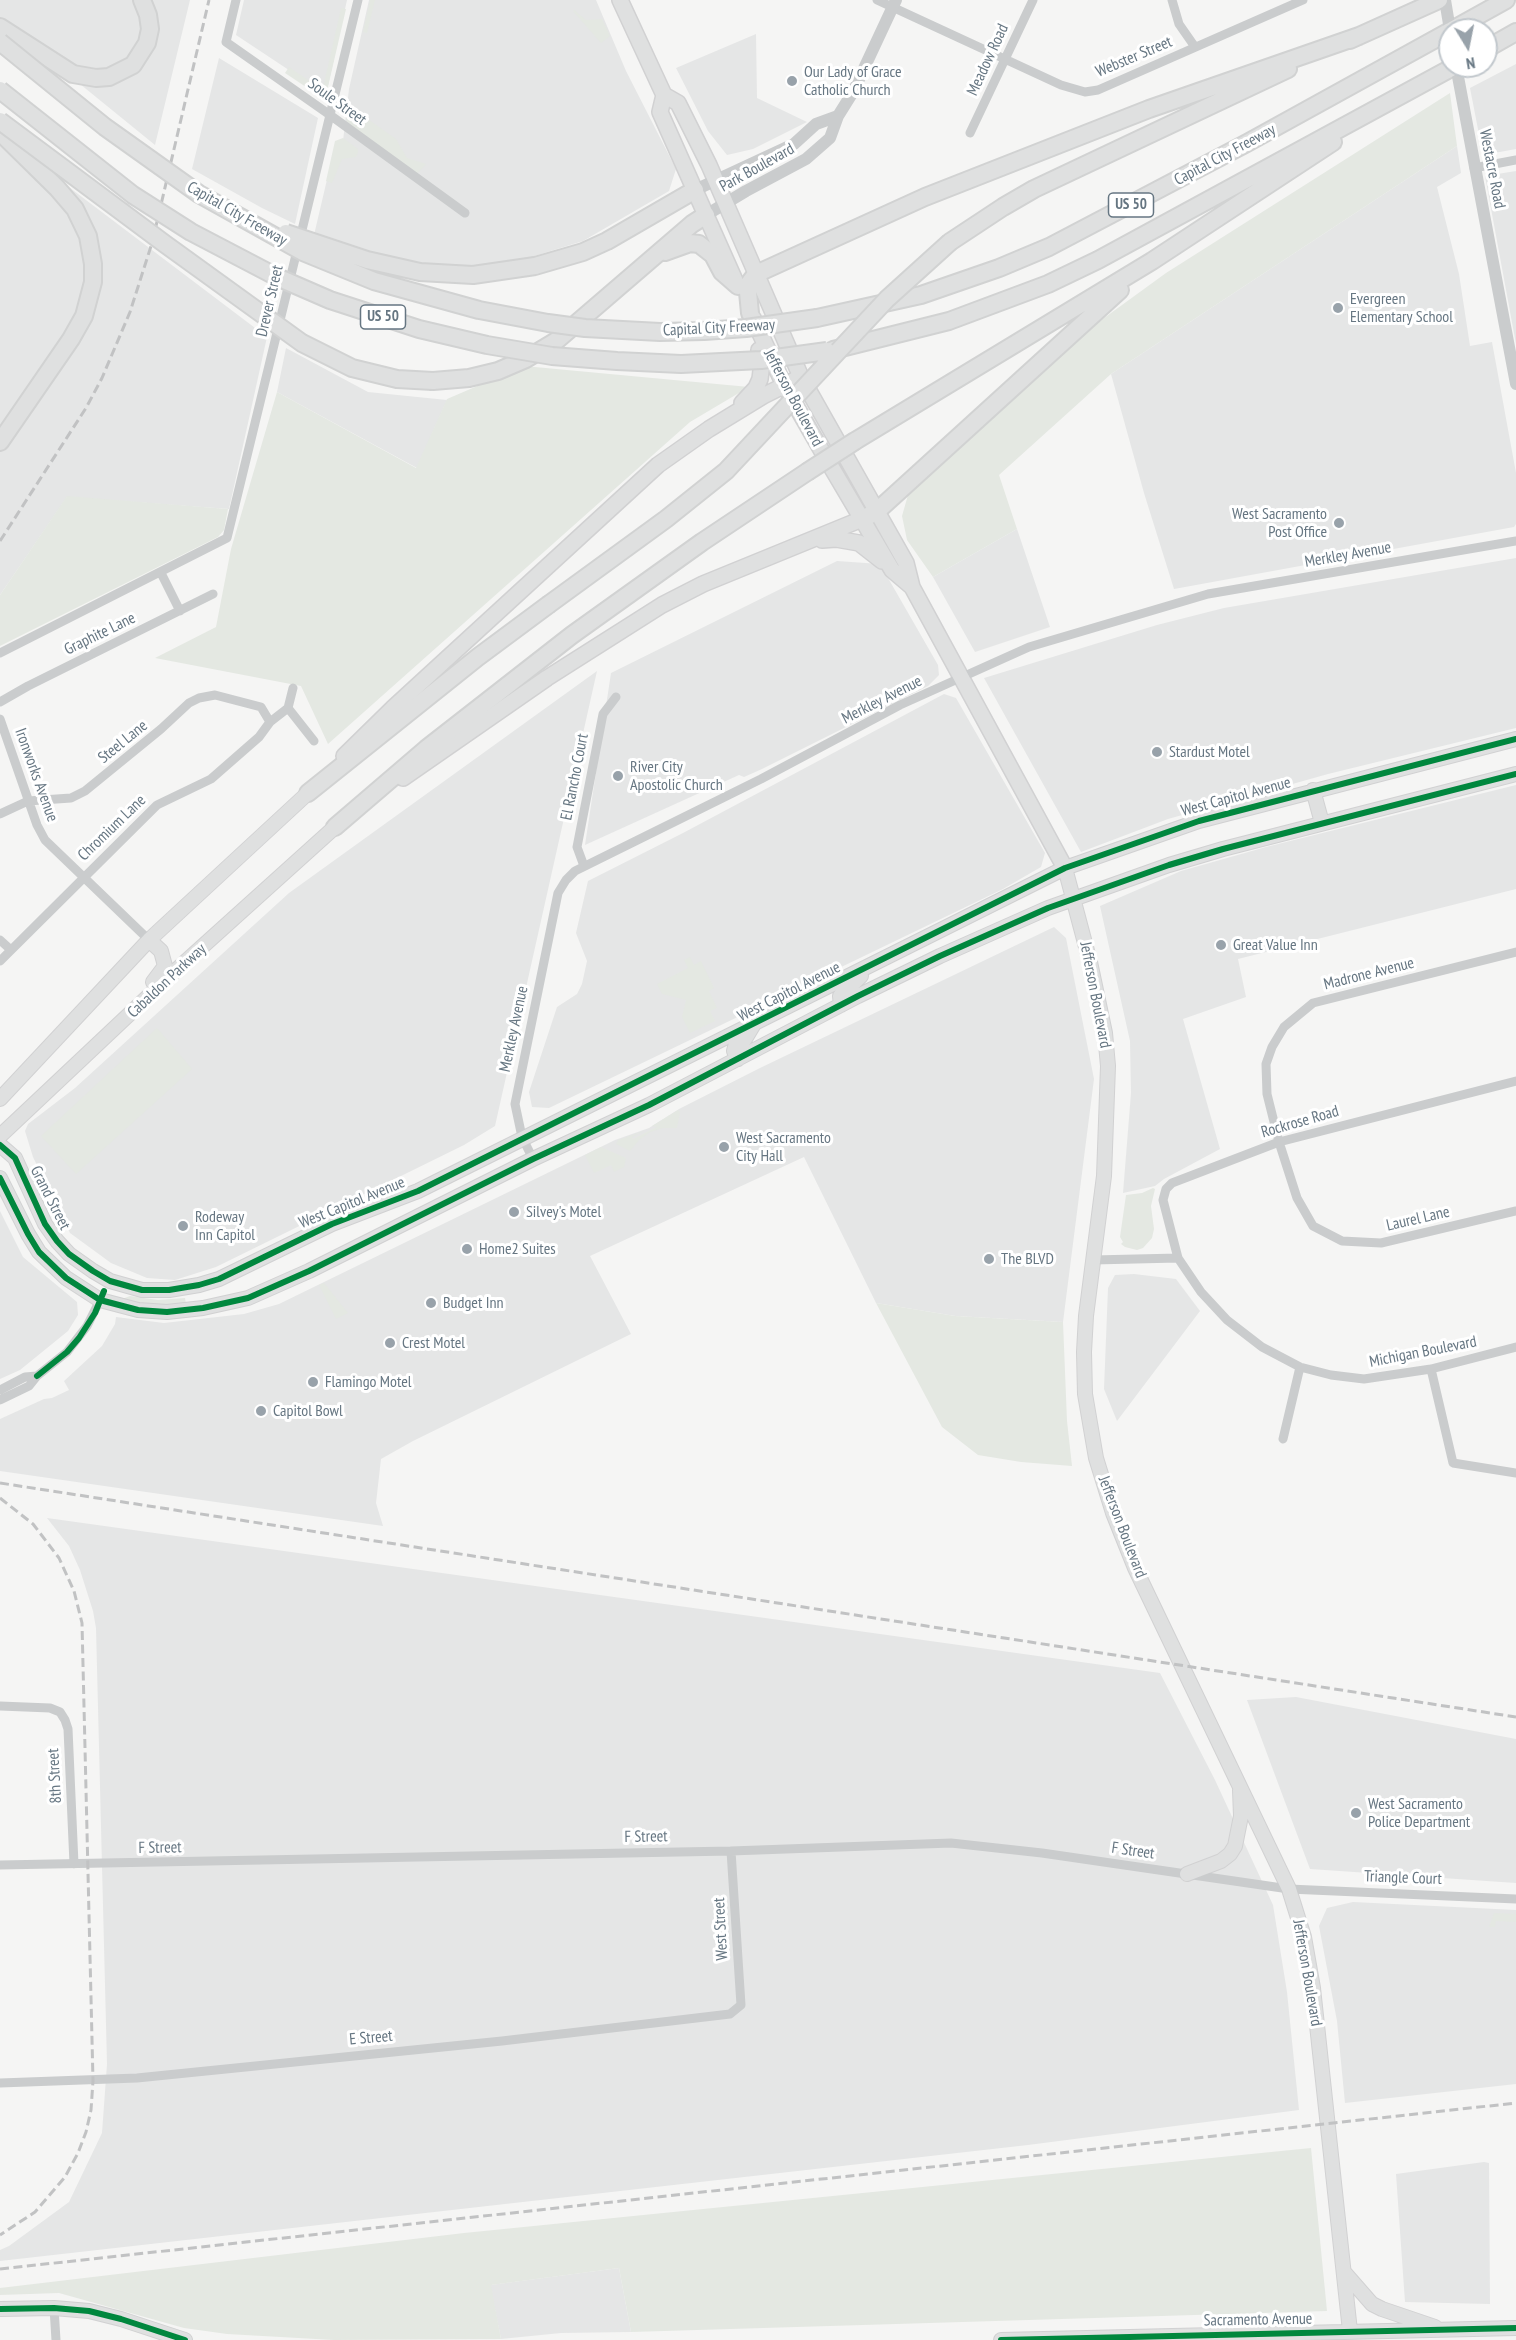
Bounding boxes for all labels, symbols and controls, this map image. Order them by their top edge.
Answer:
north arrow [1438,18,1498,78]
street label: Meadow Road [963,21,1013,99]
street label: Webster Street [1093,32,1175,82]
text: N [1465,53,1477,74]
place label: Our Lady of Grace Catholic Church [804,62,902,100]
street label: Soule Street [304,74,370,130]
marker: Our Lady of Grace Catholic Church [785,74,799,88]
street label: Capital City Freeway [1171,120,1279,190]
street label: Westacre Road [1475,128,1509,210]
street label: Park Boulevard [716,140,798,196]
street label: Capital City Freeway [184,178,290,250]
road number: US 50 [1108,193,1154,217]
street label: Drever Street [252,263,288,339]
place label: Evergreen Elementary School [1350,289,1453,327]
marker: Evergreen Elementary School [1331,301,1345,315]
road number: US 50 [360,305,406,329]
street label: Capital City Freeway [662,315,776,341]
street label: Jefferson Boulevard [759,346,827,450]
place label: West Sacramento Post Office [1232,504,1327,542]
marker: West Sacramento Post Office [1332,516,1346,530]
street label: Merkley Avenue [1303,538,1393,572]
street label: Graphite Lane [61,609,139,659]
street label: Merkley Avenue [839,672,925,728]
street label: Steel Lane [95,716,151,768]
street label: Ironworks Avenue [10,726,62,824]
street label: El Rancho Court [557,732,593,822]
place label: Stardust Motel [1169,742,1250,762]
marker: Stardust Motel [1150,745,1164,759]
place label: River City Apostolic Church [630,757,723,795]
marker: River City Apostolic Church [611,769,625,783]
street label: West Capitol Avenue [1179,773,1293,821]
street label: Chromium Lane [74,791,150,865]
place label: Great Value Inn [1233,935,1318,955]
marker: Great Value Inn [1214,938,1228,952]
street label: Cabaldon Parkway [124,940,210,1022]
street label: Jefferson Boulevard [1075,940,1115,1050]
street label: Madrone Avenue [1322,954,1416,994]
street label: West Capitol Avenue [734,958,844,1026]
street label: Merkley Avenue [496,984,532,1074]
street label: Rockrose Road [1259,1102,1341,1142]
place label: West Sacramento City Hall [736,1128,831,1166]
marker: West Sacramento City Hall [717,1140,731,1154]
street label: Grand Street [26,1163,74,1233]
street label: West Capitol Avenue [296,1173,408,1233]
place label: Silvey's Motel [526,1202,601,1222]
street label: Laurel Lane [1385,1202,1451,1236]
marker: Silvey's Motel [507,1205,521,1219]
place label: Rodeway Inn Capitol [195,1207,255,1245]
marker: Rodeway Inn Capitol [176,1219,190,1233]
place label: Home2 Suites [479,1239,556,1259]
marker: Home2 Suites [460,1242,474,1256]
place label: The BLVD [1001,1249,1054,1269]
marker: The BLVD [982,1252,996,1266]
place label: Budget Inn [443,1293,503,1313]
marker: Budget Inn [424,1296,438,1310]
street label: Michigan Boulevard [1368,1332,1478,1372]
place label: Crest Motel [402,1333,465,1353]
marker: Crest Motel [383,1336,397,1350]
place label: Flamingo Motel [325,1372,412,1392]
marker: Flamingo Motel [306,1375,320,1389]
place label: Capitol Bowl [273,1401,343,1421]
marker: Capitol Bowl [254,1404,268,1418]
street label: Jefferson Boulevard [1094,1473,1150,1581]
street label: 8th Street [44,1748,66,1804]
place label: West Sacramento Police Department [1368,1794,1470,1832]
marker: West Sacramento Police Department [1349,1806,1363,1820]
street label: F Street [624,1827,668,1847]
street label: F Street [138,1838,182,1858]
street label: F Street [1110,1838,1156,1864]
street label: Triangle Court [1364,1867,1442,1889]
street label: West Street [710,1897,732,1961]
street label: Jefferson Boulevard [1288,1918,1326,2028]
street label: E Street [349,2027,393,2049]
street label: Sacramento Avenue [1203,2309,1313,2331]

